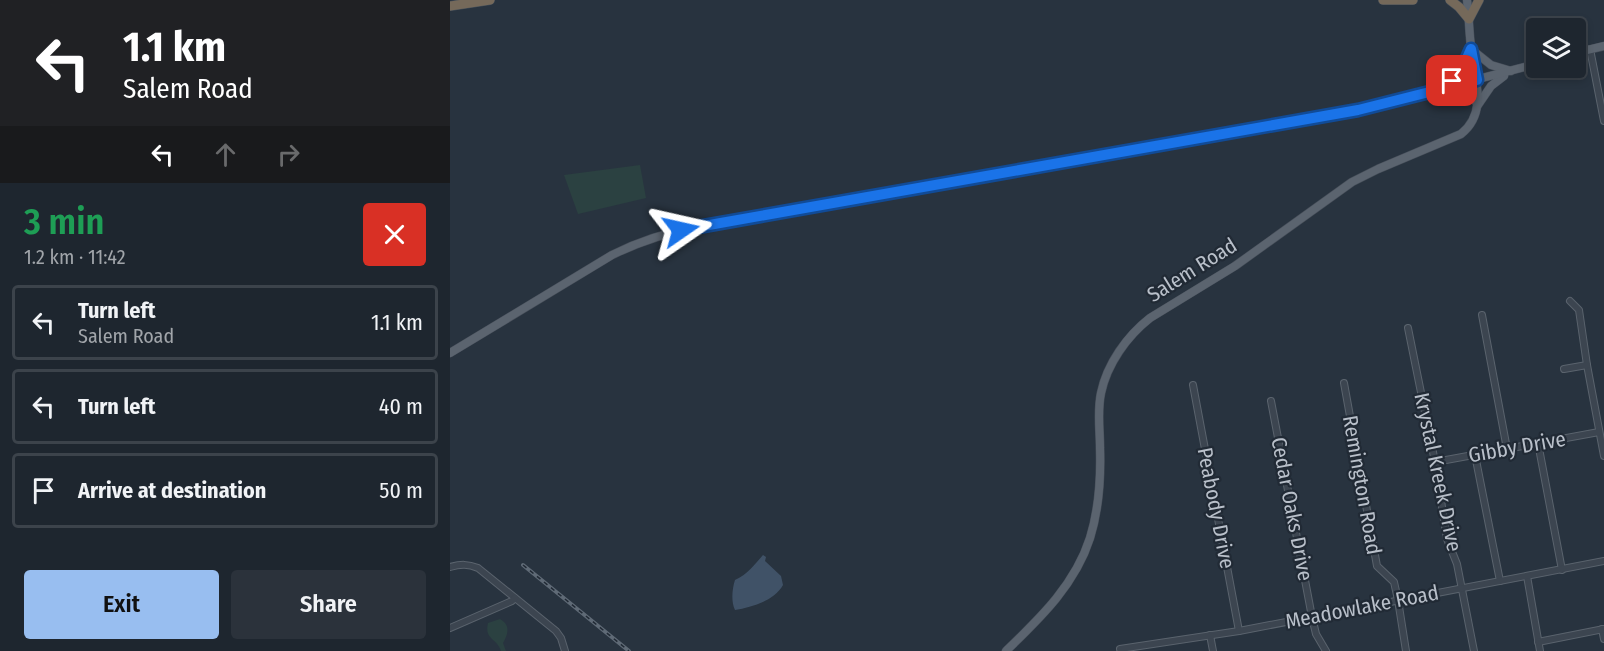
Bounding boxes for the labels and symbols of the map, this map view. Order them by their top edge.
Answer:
pin [1426,55,1477,106]
position arrow [649,198,713,262]
street label: Salem Road [1142,232,1242,308]
street label: Krystal Kreek Drive [1408,390,1468,554]
street label: Remington Road [1337,413,1387,557]
street label: Gibby Drive [1466,426,1568,468]
street label: Cedar Oaks Drive [1265,435,1319,583]
street label: Peabody Drive [1191,445,1241,571]
street label: Meadowlake Road [1283,579,1441,635]

